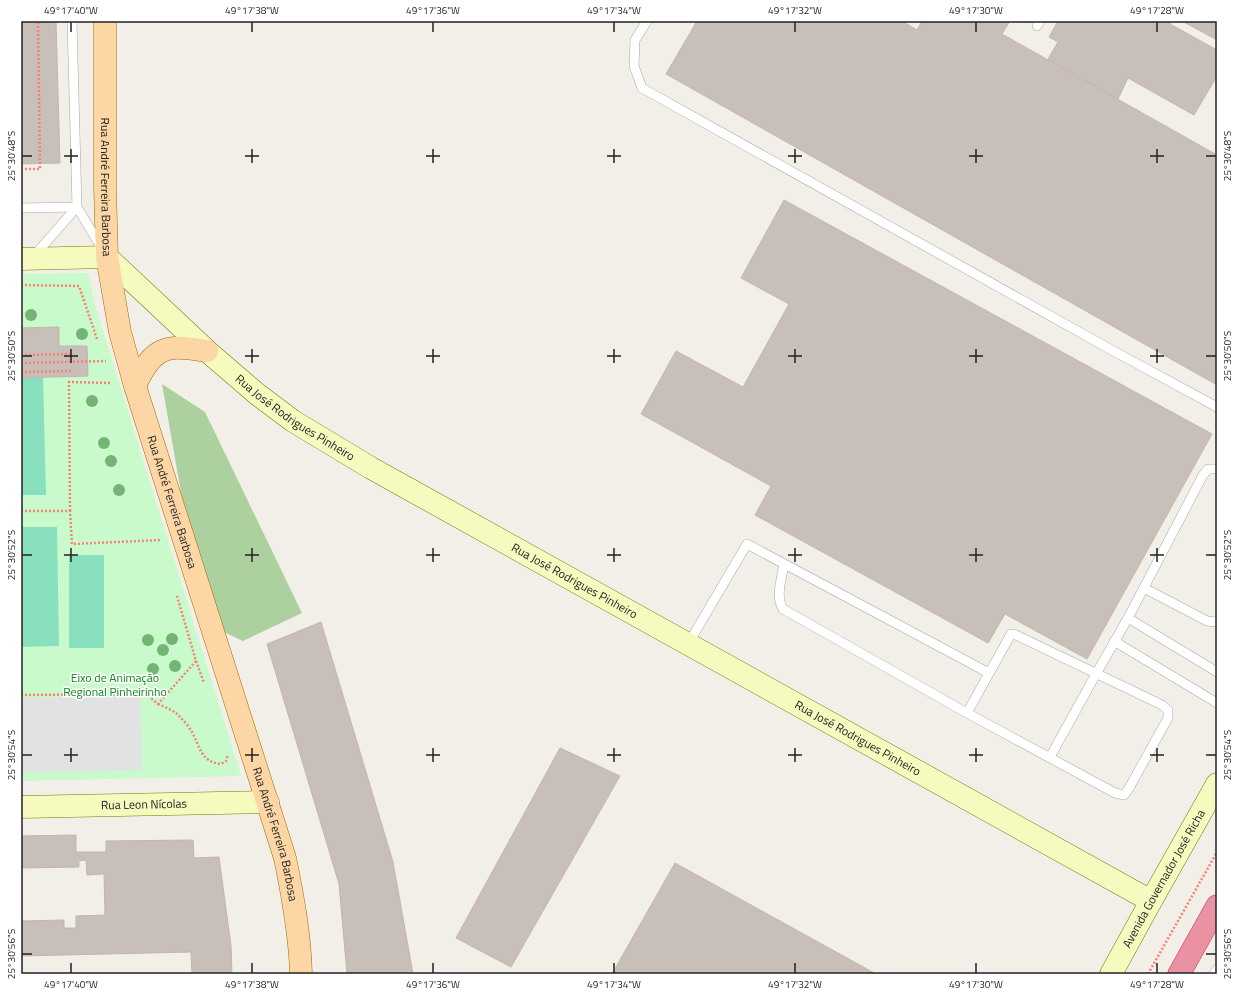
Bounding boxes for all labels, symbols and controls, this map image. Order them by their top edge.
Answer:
text: 49°17'40"W [44,3,98,18]
text: 49°17'38"W [225,3,279,18]
text: 49°17'36"W [406,3,460,18]
text: 49°17'34"W [587,3,641,18]
text: 49°17'32"W [768,3,822,18]
text: 49°17'30"W [949,3,1003,18]
text: 49°17'28"W [1130,3,1184,18]
street label: Rua André Ferreira Barbosa [96,118,117,257]
text: 25°30'48"S [4,131,19,181]
text: 25°30'48"S [1220,131,1235,181]
text: 25°30'50"S [4,331,19,381]
text: 25°30'50"S [1220,331,1235,381]
street label: Rua José Rodrigues Pinheiro [231,369,359,465]
street label: Rua André Ferreira Barbosa [142,433,202,571]
text: 25°30'52"S [4,530,19,580]
text: 25°30'52"S [1220,530,1235,580]
street label: Rua José Rodrigues Pinheiro [508,538,641,623]
park label: Eixo de Animação Regional Pinheirinho [63,668,167,701]
street label: Rua José Rodrigues Pinheiro [791,695,925,781]
text: 25°30'54"S [4,730,19,780]
text: 25°30'54"S [1220,730,1235,780]
street label: Rua André Ferreira Barbosa [248,765,303,903]
street label: Rua Leon Nícolas [101,794,188,814]
street label: Avenida Governador José Richa [1117,806,1210,951]
text: 25°30'56"S [4,929,19,979]
text: 25°30'56"S [1220,929,1235,979]
text: 49°17'40"W [44,977,98,992]
text: 49°17'38"W [225,977,279,992]
text: 49°17'36"W [406,977,460,992]
text: 49°17'34"W [587,977,641,992]
text: 49°17'32"W [768,977,822,992]
text: 49°17'30"W [949,977,1003,992]
text: 49°17'28"W [1130,977,1184,992]

